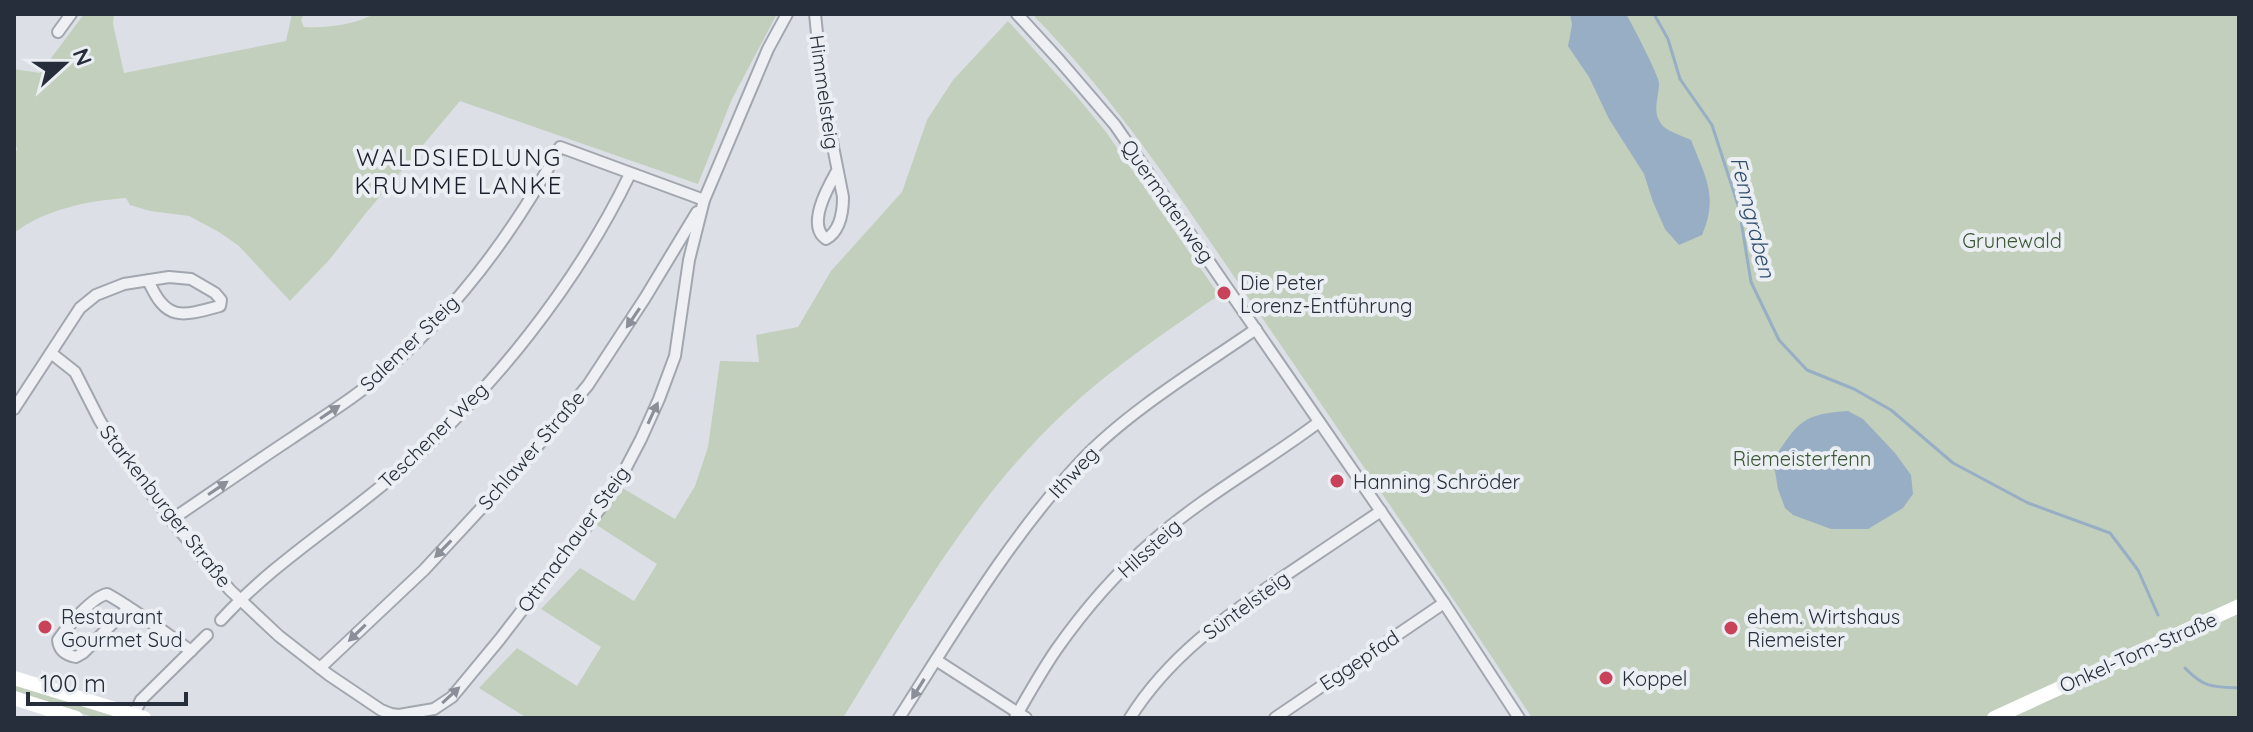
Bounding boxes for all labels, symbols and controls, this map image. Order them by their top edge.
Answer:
north arrow [24,24,104,104]
street label: Himmelsteig [805,33,845,151]
text: N [67,44,99,69]
street label: Quermatenweg [1116,135,1220,267]
district label: WALDSIEDLUNG KRUMME LANKE [355,142,563,200]
water label: Fenngraben [1724,154,1782,282]
park label: Grunewald [1962,228,2062,253]
place label: Die Peter Lorenz-Entführung [1240,270,1412,318]
marker: Die Peter Lorenz-Entführung [1215,284,1233,302]
street label: Salemer Steig [354,290,464,396]
one-way arrow [625,307,640,328]
street label: Teschener Weg [373,377,493,493]
street label: Schlawer Straße [472,385,590,515]
one-way arrow [646,401,660,425]
one-way arrow [320,404,341,419]
street label: Starkenburger Straße [95,420,237,592]
street label: Ithweg [1043,441,1103,503]
park label: Riemeisterfenn [1733,446,1871,471]
street label: Ottmachauer Steig [512,461,634,617]
place label: Hanning Schröder [1353,469,1521,494]
marker: Hanning Schröder [1328,472,1346,490]
one-way arrow [208,481,229,496]
street label: Hilssteig [1112,513,1186,583]
one-way arrow [435,539,453,558]
street label: Süntelsteig [1198,565,1294,645]
place label: Restaurant Gourmet Sud [61,604,183,652]
place label: ehem. Wirtshaus Riemeister [1747,604,1900,652]
street label: Onkel-Tom-Straße [2055,606,2221,698]
marker: Restaurant Gourmet Sud [36,618,54,636]
marker: ehem. Wirtshaus Riemeister [1722,619,1740,637]
one-way arrow [348,623,367,641]
street label: Eggepfad [1314,624,1404,696]
scale bar [28,656,186,706]
place label: Koppel [1622,666,1687,691]
text: 100 m [40,668,106,698]
marker: Koppel [1597,669,1615,687]
one-way arrow [911,678,925,700]
one-way arrow [441,686,461,704]

